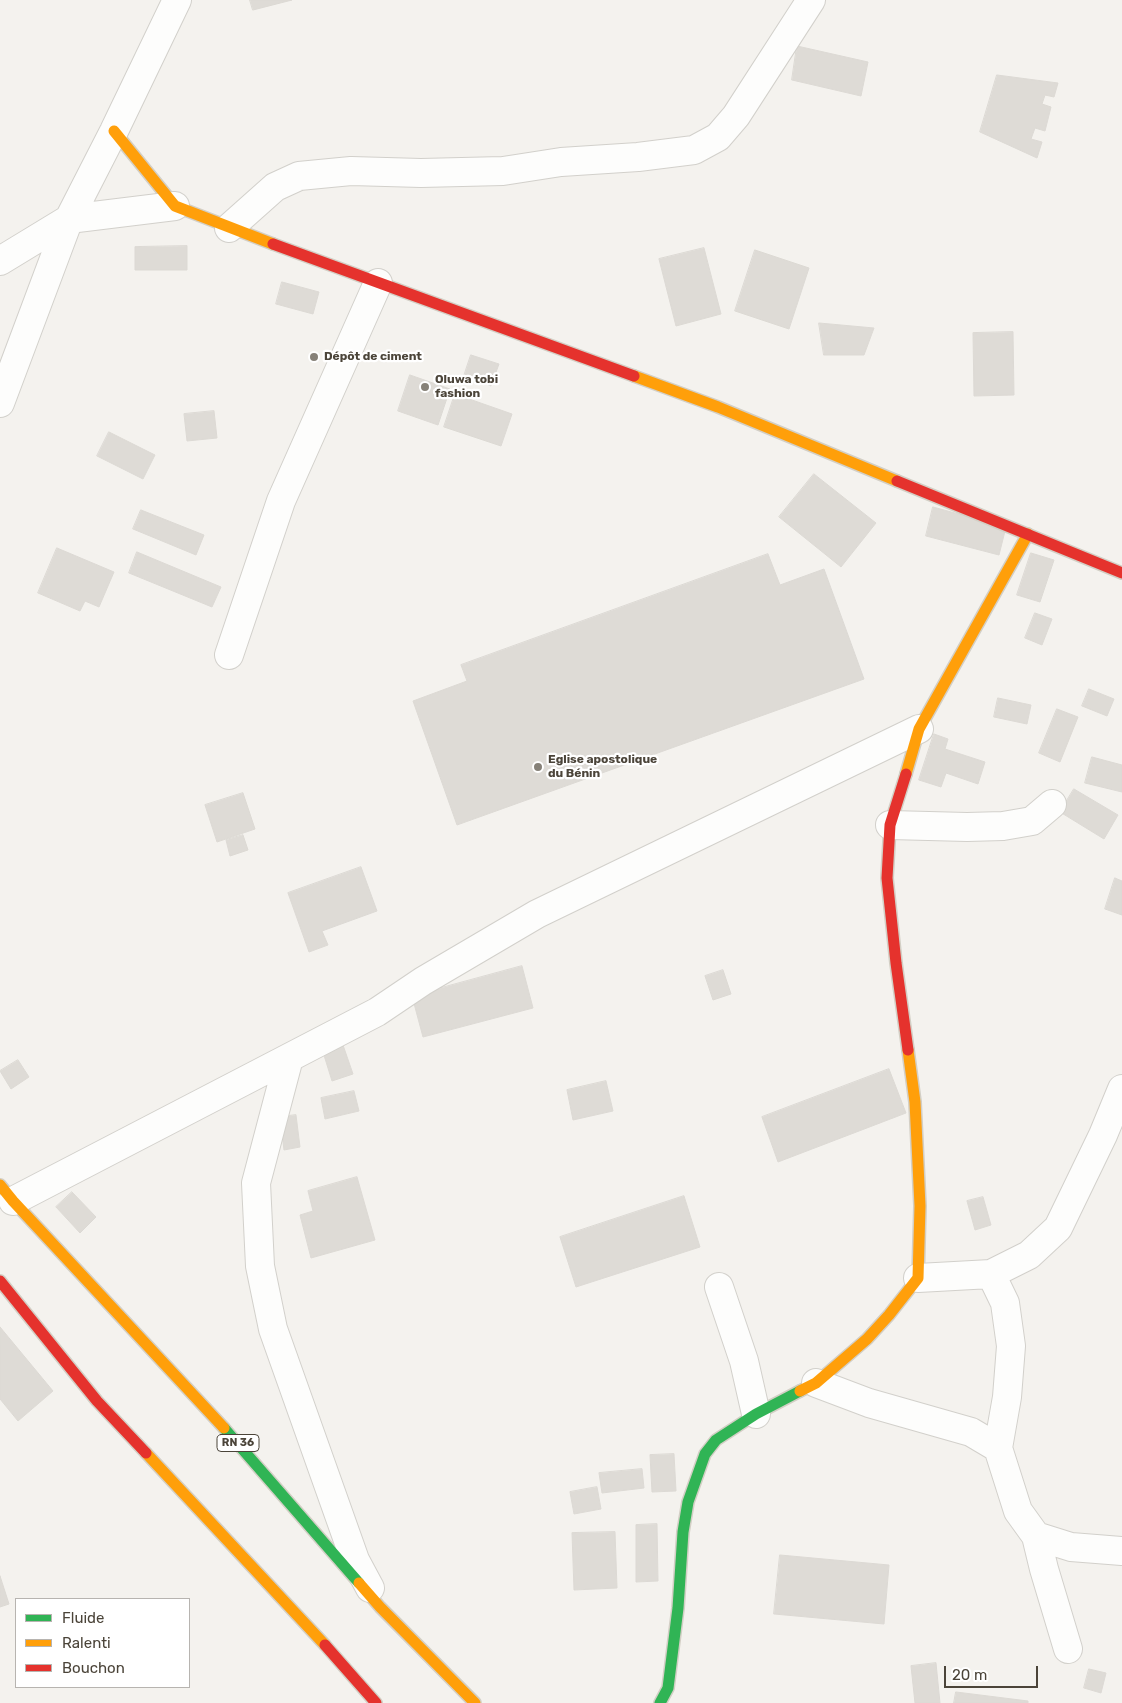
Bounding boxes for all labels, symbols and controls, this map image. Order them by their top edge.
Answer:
place label: Dépôt de ciment [324,350,422,364]
marker: Dépôt de ciment [308,351,320,363]
place label: Oluwa tobi fashion [435,373,498,401]
marker: Oluwa tobi fashion [419,381,431,393]
place label: Eglise apostolique du Bénin [548,753,657,781]
marker: Eglise apostolique du Bénin [532,761,544,773]
road number: RN 36 [217,1435,259,1452]
legend [15,1598,190,1688]
text: Fluide [62,1609,104,1627]
text: Ralenti [62,1634,111,1652]
scale bar [947,1656,1041,1688]
text: Bouchon [62,1659,125,1677]
text: 20 m [952,1666,987,1684]

